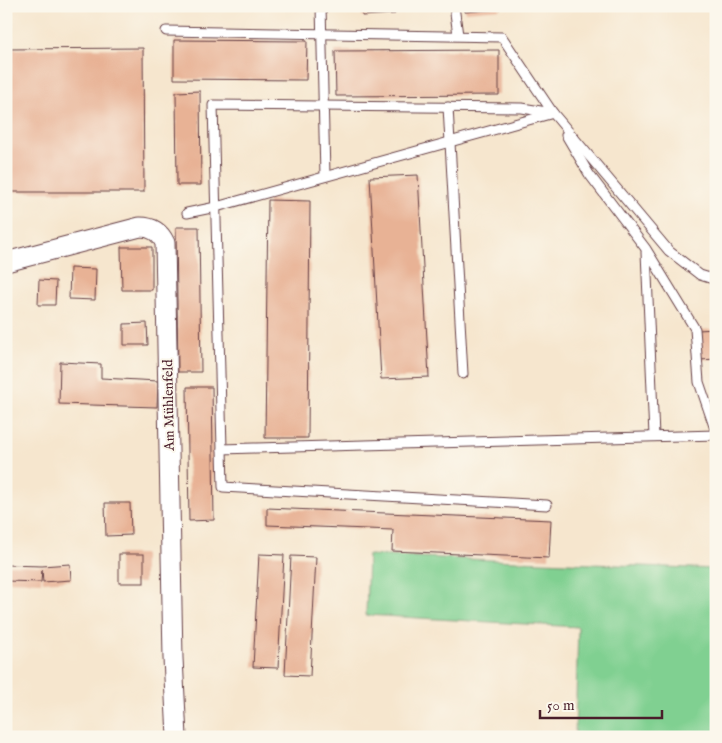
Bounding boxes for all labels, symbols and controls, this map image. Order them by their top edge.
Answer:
street label: Am Mühlenfeld [159,359,179,452]
scale bar [540,688,662,720]
text: 50 m [547,696,575,715]

